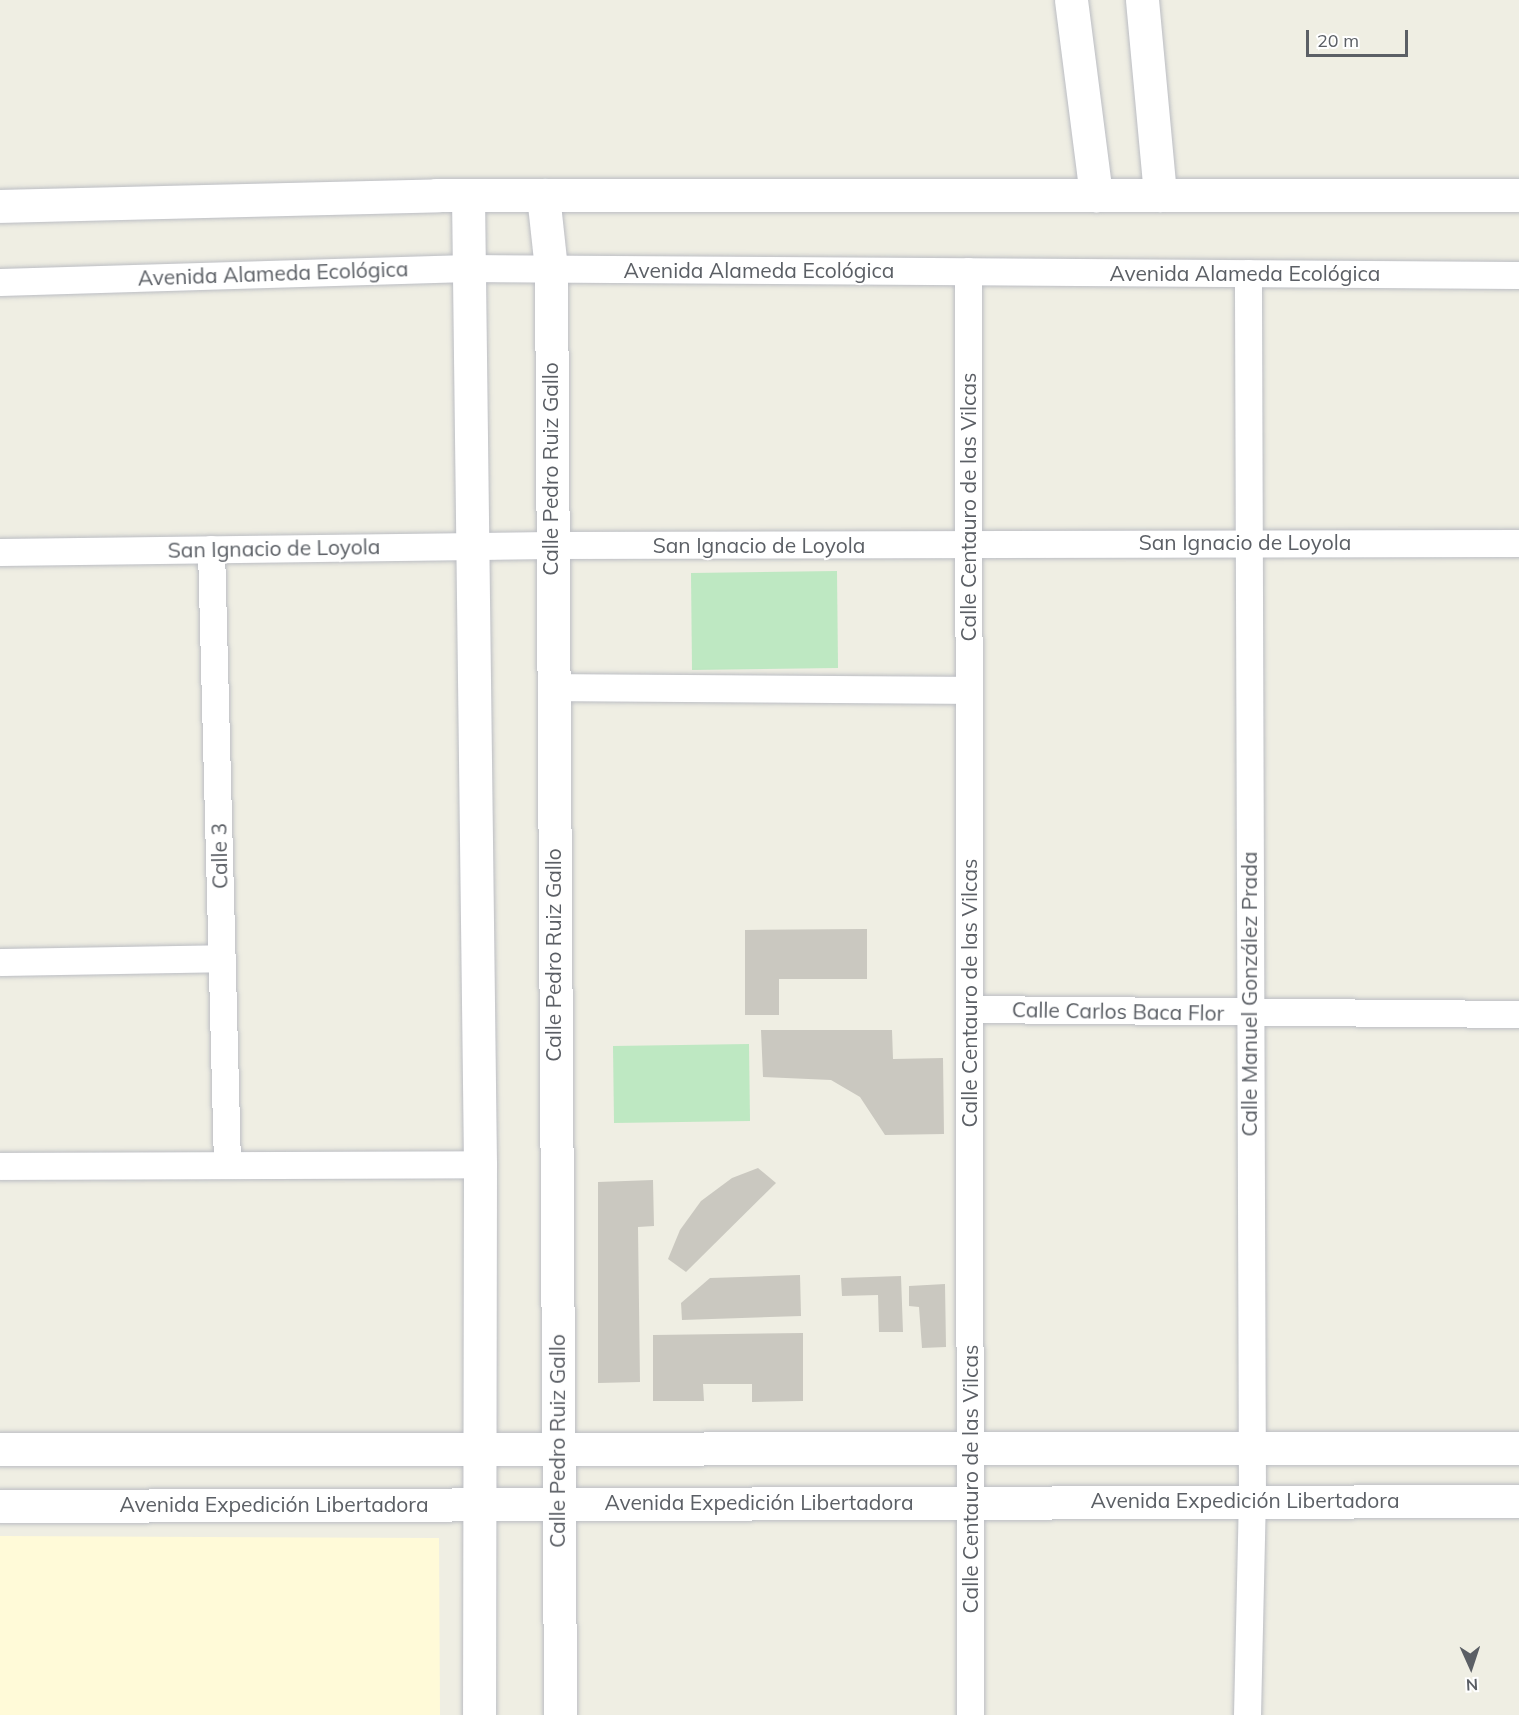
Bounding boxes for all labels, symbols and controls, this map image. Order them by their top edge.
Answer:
scale bar [1309,18,1411,56]
text: 20 m [1317,29,1359,52]
street label: Avenida Alameda Ecológica [137,256,409,290]
street label: Avenida Alameda Ecológica [624,257,894,283]
street label: Avenida Alameda Ecológica [1110,260,1380,286]
street label: Calle Pedro Ruiz Gallo [537,362,563,576]
street label: Calle Centauro de las Vilcas [955,373,981,641]
street label: San Ignacio de Loyola [1139,529,1351,555]
street label: San Ignacio de Loyola [653,532,865,558]
street label: San Ignacio de Loyola [167,534,381,562]
street label: Calle 3 [206,823,232,889]
street label: Calle Pedro Ruiz Gallo [540,848,566,1062]
street label: Calle Manuel González Prada [1236,851,1262,1137]
street label: Calle Centauro de las Vilcas [956,859,982,1127]
street label: Calle Carlos Baca Flor [1012,997,1224,1025]
street label: Calle Pedro Ruiz Gallo [544,1334,570,1548]
street label: Calle Centauro de las Vilcas [957,1345,983,1613]
street label: Avenida Expedición Libertadora [1091,1487,1399,1513]
street label: Avenida Expedición Libertadora [605,1489,913,1515]
street label: Avenida Expedición Libertadora [120,1491,428,1517]
north arrow [1441,1637,1501,1697]
text: N [1465,1675,1479,1695]

